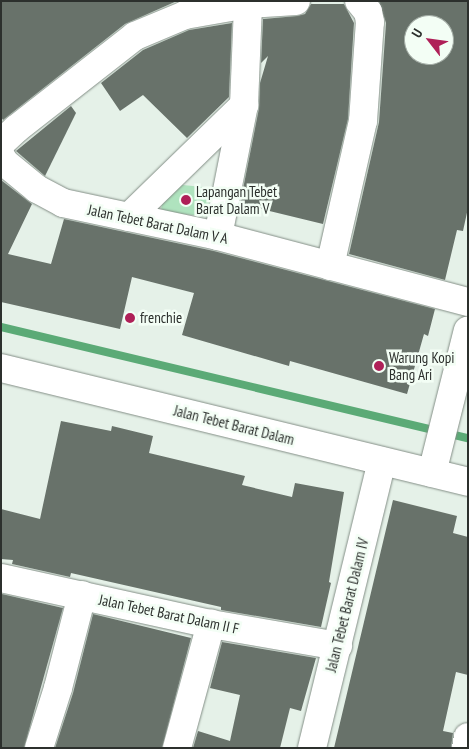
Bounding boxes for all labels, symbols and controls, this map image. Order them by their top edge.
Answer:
north arrow [404,15,454,65]
text: U [407,25,426,41]
place label: Lapangan Tebet Barat Dalam V [196,182,278,217]
marker: Lapangan Tebet Barat Dalam V [180,194,192,206]
street label: Jalan Tebet Barat Dalam V A [86,200,230,248]
place label: frenchie [140,309,182,327]
marker: frenchie [124,312,136,324]
place label: Warung Kopi Bang Ari [389,348,455,383]
marker: Warung Kopi Bang Ari [373,360,385,372]
street label: Jalan Tebet Barat Dalam [172,401,296,449]
street label: Jalan Tebet Barat Dalam IV [322,536,372,674]
street label: Jalan Tebet Barat Dalam II F [97,590,241,638]

